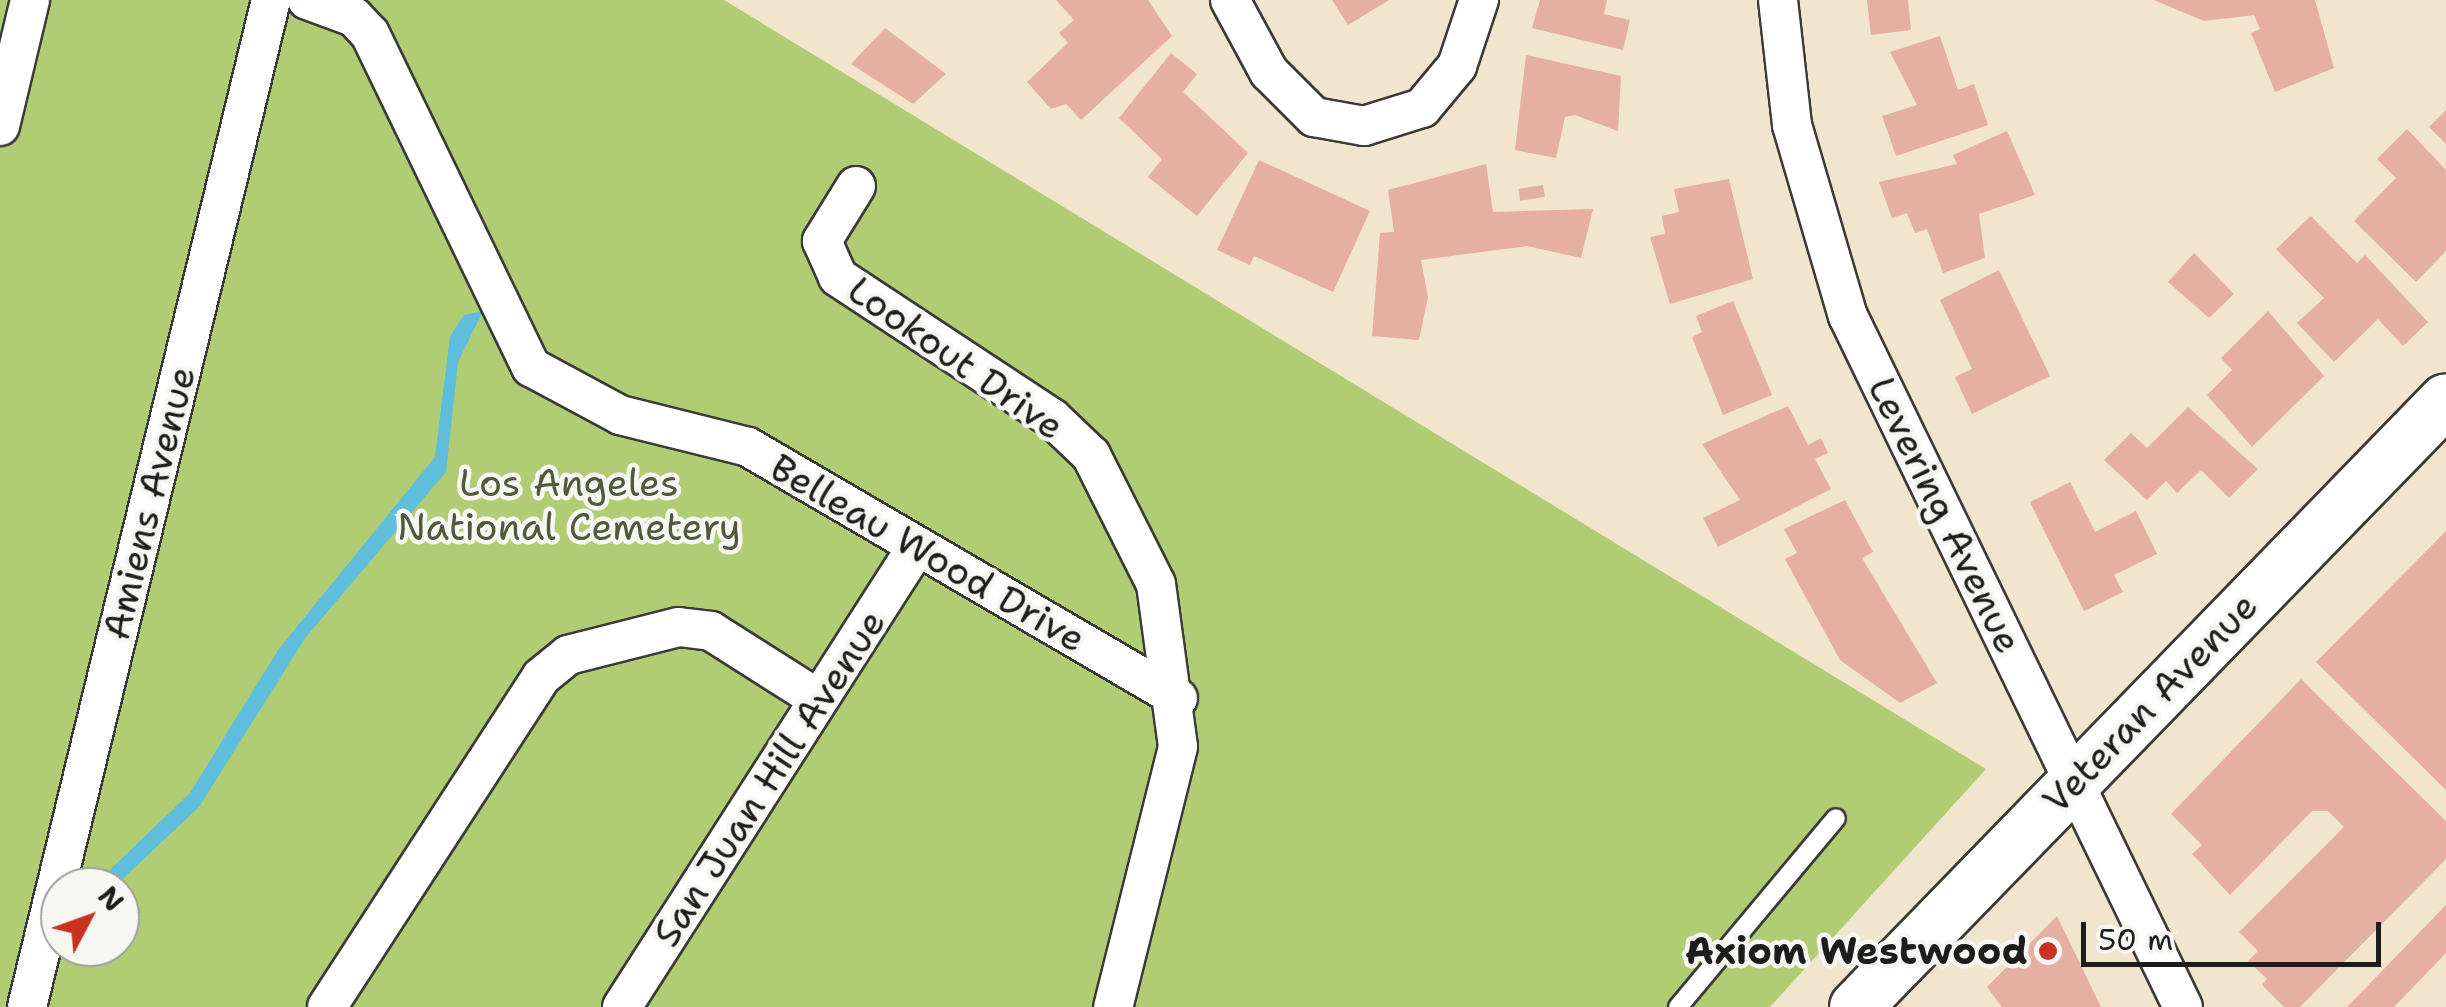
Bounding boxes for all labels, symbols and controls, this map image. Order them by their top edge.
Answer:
street label: Lookout Drive [839,267,1073,449]
street label: Amiens Avenue [93,362,205,644]
street label: Levering Avenue [1858,370,2032,660]
street label: Belleau Wood Drive [762,444,1094,662]
park label: Los Angeles National Cemetery [397,460,741,550]
street label: Veteran Avenue [2033,583,2267,823]
street label: San Juan Hill Avenue [643,601,895,955]
north arrow [40,867,140,967]
text: N [90,878,133,919]
scale bar [2086,902,2386,964]
text: 50 m [2098,919,2173,960]
place label: Axiom Westwood [1685,928,2028,974]
marker: Axiom Westwood [2037,940,2059,962]

